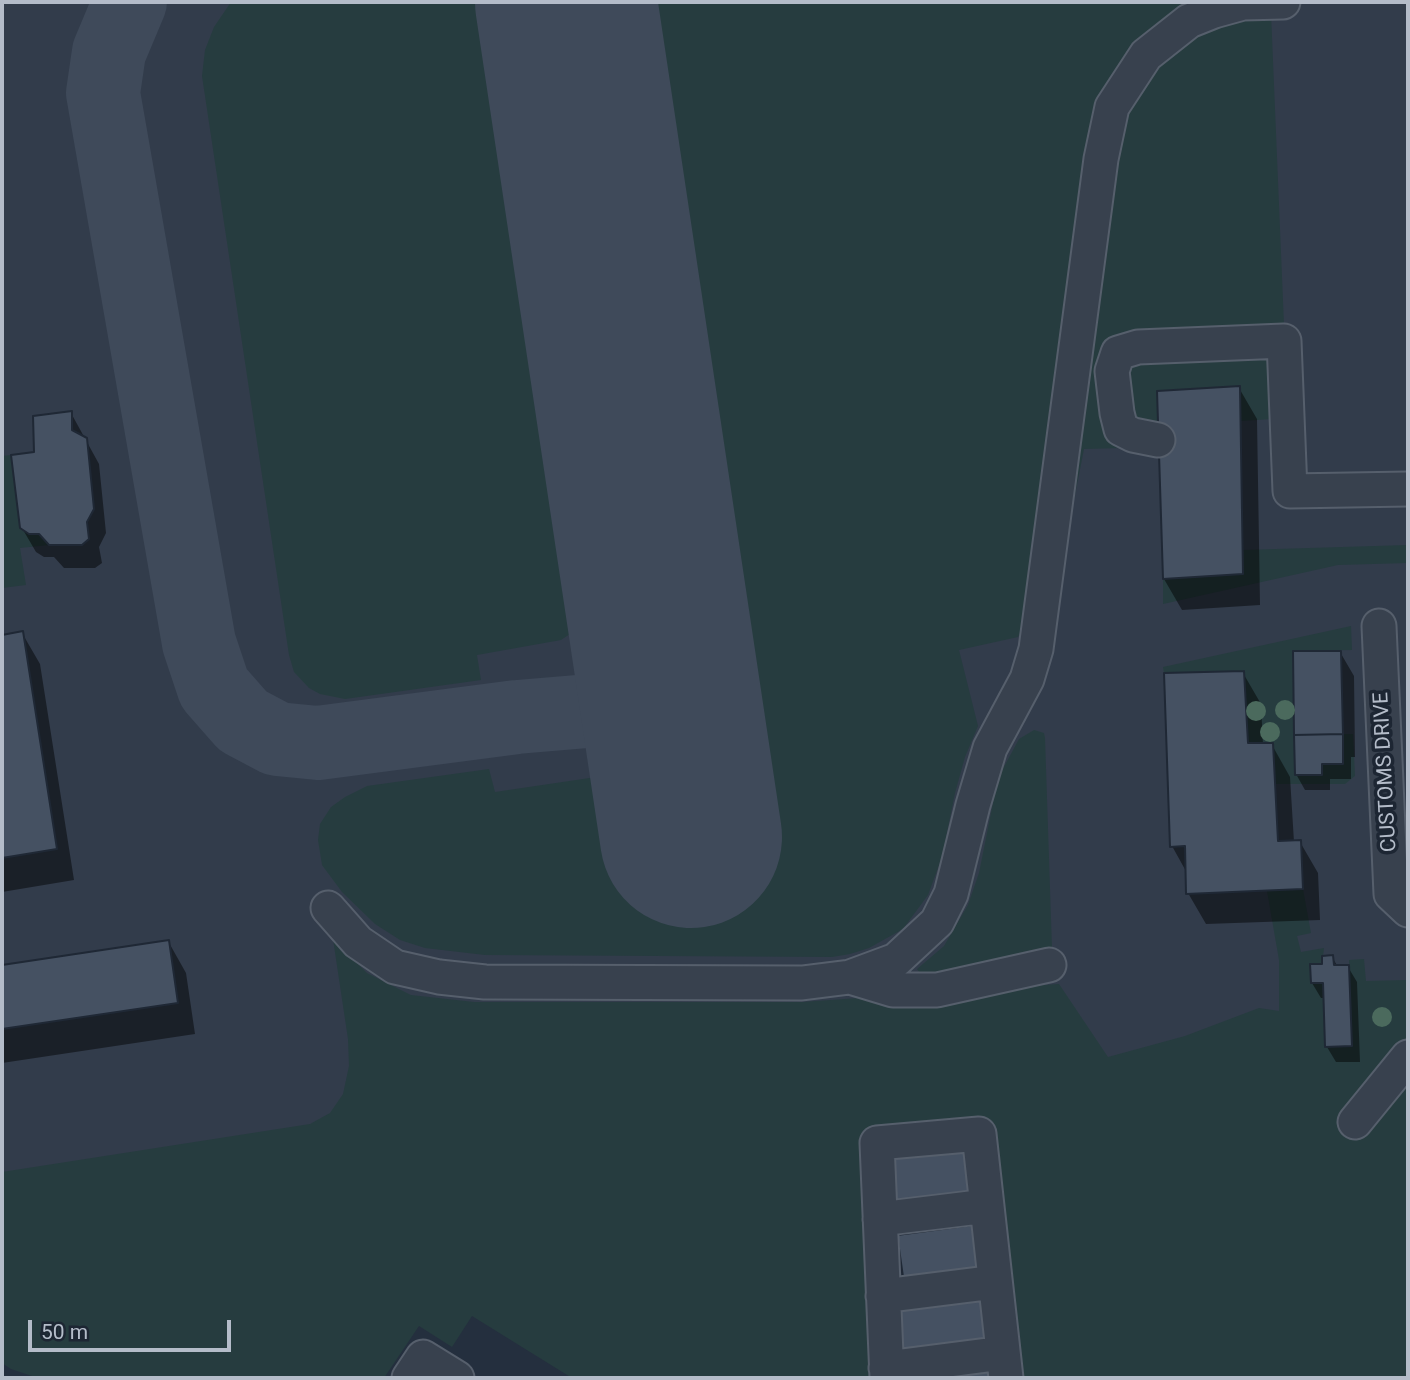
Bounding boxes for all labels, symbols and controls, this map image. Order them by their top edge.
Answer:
street label: CUSTOMS DRIVE [1369,691,1403,853]
scale bar [32,1306,234,1350]
text: 50 m [41,1320,88,1344]

